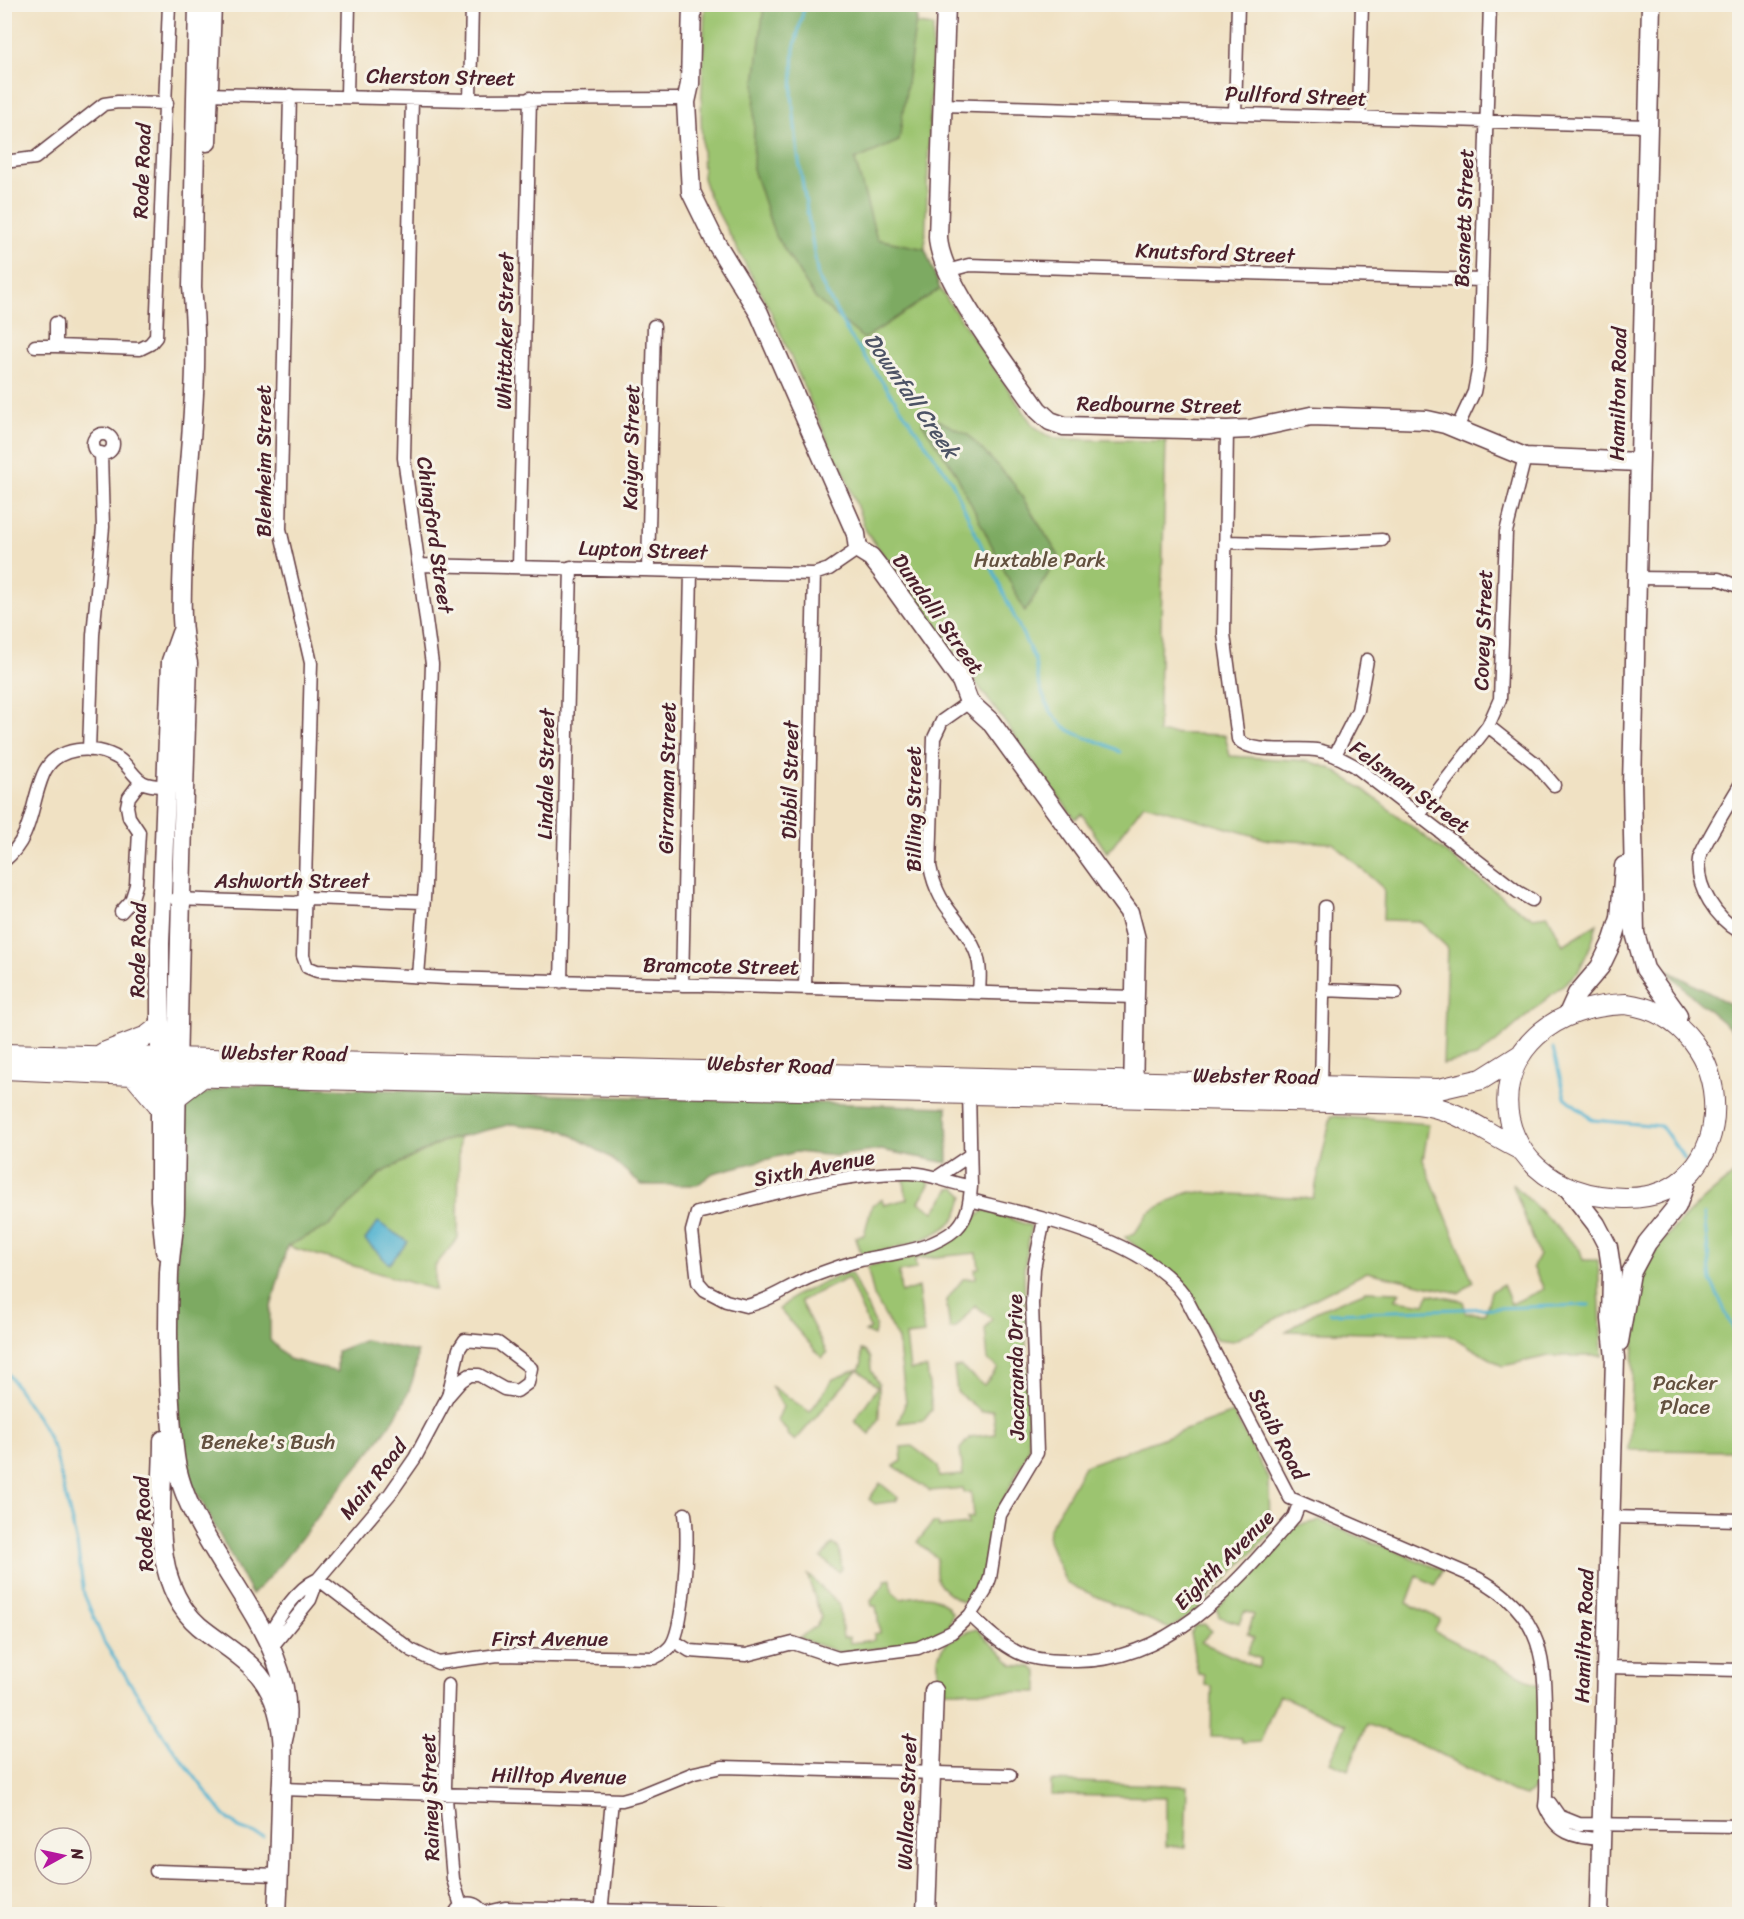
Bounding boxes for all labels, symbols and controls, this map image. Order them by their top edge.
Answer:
street label: Cherston Street [366,57,516,97]
street label: Pullford Street [1224,75,1368,117]
street label: Rode Road [121,121,163,219]
street label: Basnett Street [1443,148,1485,288]
street label: Knutsford Street [1135,231,1297,275]
street label: Whittaker Street [485,251,525,410]
water label: Downfall Creek [854,324,972,469]
street label: Hamilton Road [1598,325,1638,461]
street label: Kaiyar Street [611,384,651,510]
street label: Blenheim Street [245,385,283,537]
street label: Redbourne Street [1076,385,1242,425]
street label: Chingford Street [405,454,465,617]
street label: Lupton Street [578,529,710,571]
park label: Huxtable Park [974,541,1106,579]
street label: Dundalli Street [882,545,994,683]
street label: Covey Street [1462,569,1504,691]
street label: Girraman Street [647,702,687,854]
street label: Lindale Street [526,707,566,840]
street label: Dibbil Street [770,719,810,840]
street label: Felsman Street [1341,730,1479,844]
street label: Billing Street [895,746,933,872]
street label: Ashworth Street [214,862,371,900]
street label: Rode Road [118,900,158,998]
street label: Bramcote Street [643,946,799,986]
street label: Webster Road [221,1033,349,1073]
street label: Webster Road [706,1044,836,1086]
street label: Webster Road [1193,1056,1321,1096]
street label: Sixth Avenue [750,1138,878,1198]
street label: Jacaranda Drive [996,1294,1036,1441]
park label: Packer Place [1653,1364,1719,1426]
street label: Staib Road [1238,1381,1319,1489]
park label: Beneke's Bush [201,1423,335,1461]
street label: Main Road [329,1428,418,1528]
street label: Rode Road [122,1473,165,1573]
street label: Eighth Avenue [1164,1500,1284,1620]
street label: Hamilton Road [1563,1566,1605,1704]
street label: First Avenue [492,1620,608,1658]
street label: Rainey Street [409,1732,451,1862]
street label: Wallace Street [886,1732,928,1871]
street label: Hilltop Avenue [491,1756,627,1796]
north arrow [33,1826,93,1886]
text: N [62,1845,93,1862]

